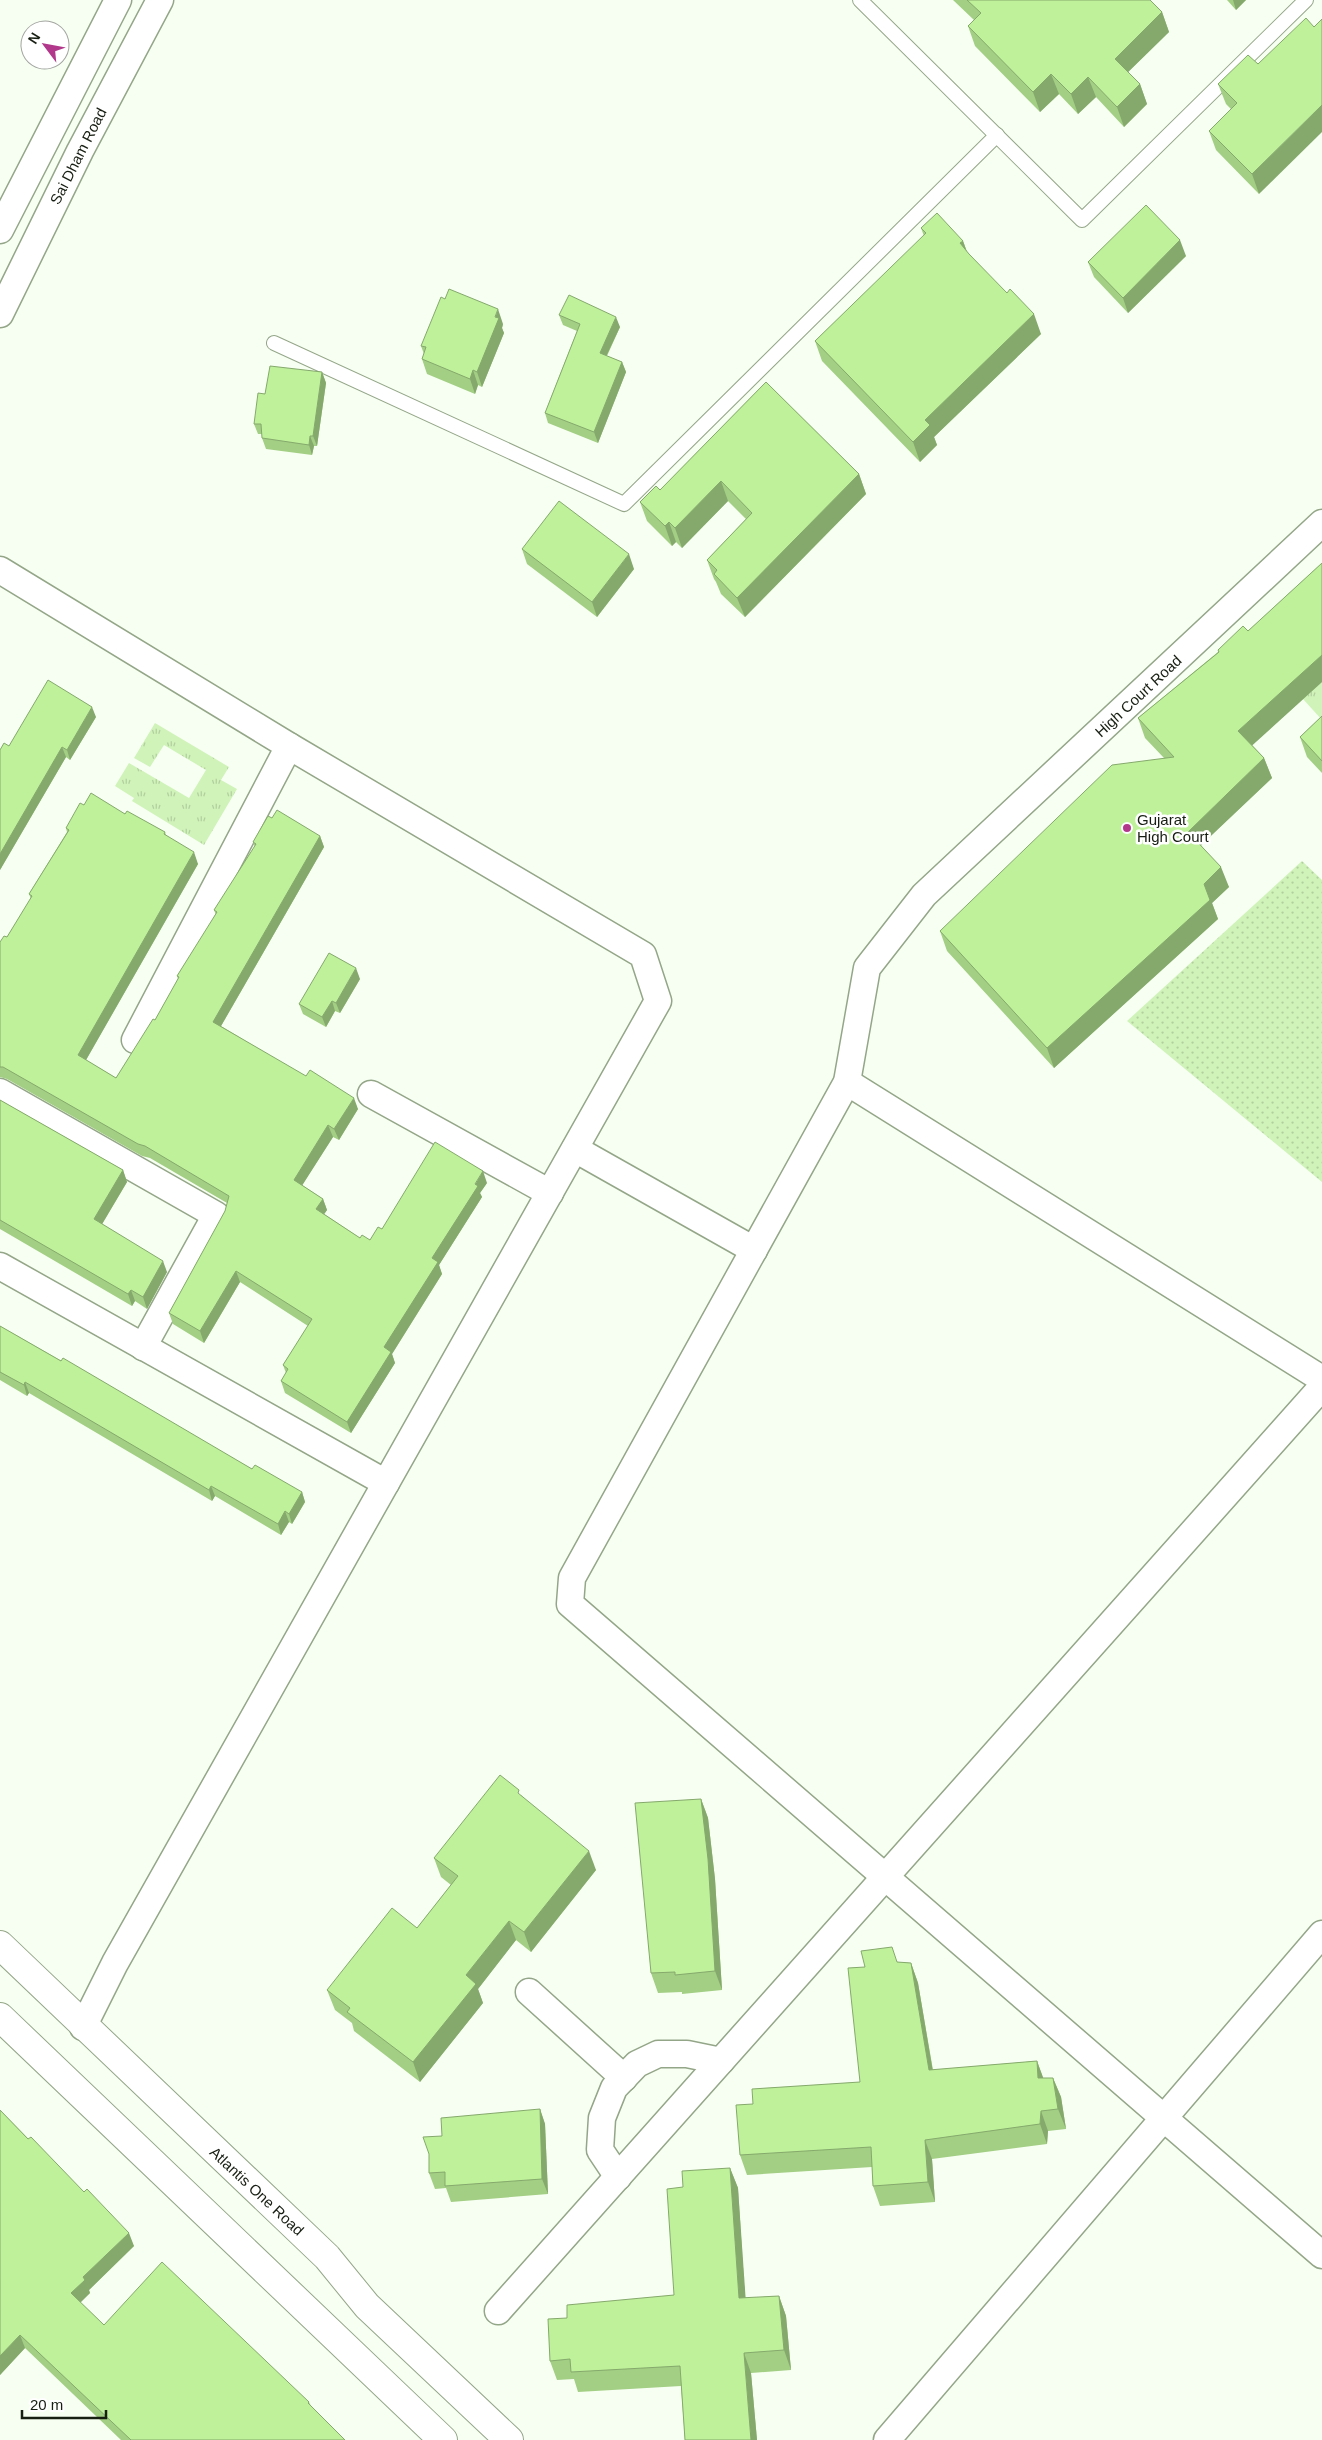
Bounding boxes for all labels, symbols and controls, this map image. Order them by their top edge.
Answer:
north arrow [20,20,70,70]
text: N [25,30,43,47]
street label: Sai Dham Road [46,105,110,207]
street label: High Court Road [1091,652,1185,740]
place label: Gujarat High Court [1137,811,1210,845]
marker: Gujarat High Court [1121,822,1133,834]
street label: Atlantis One Road [207,2143,307,2239]
scale bar [22,2388,106,2420]
text: 20 m [30,2396,63,2413]

